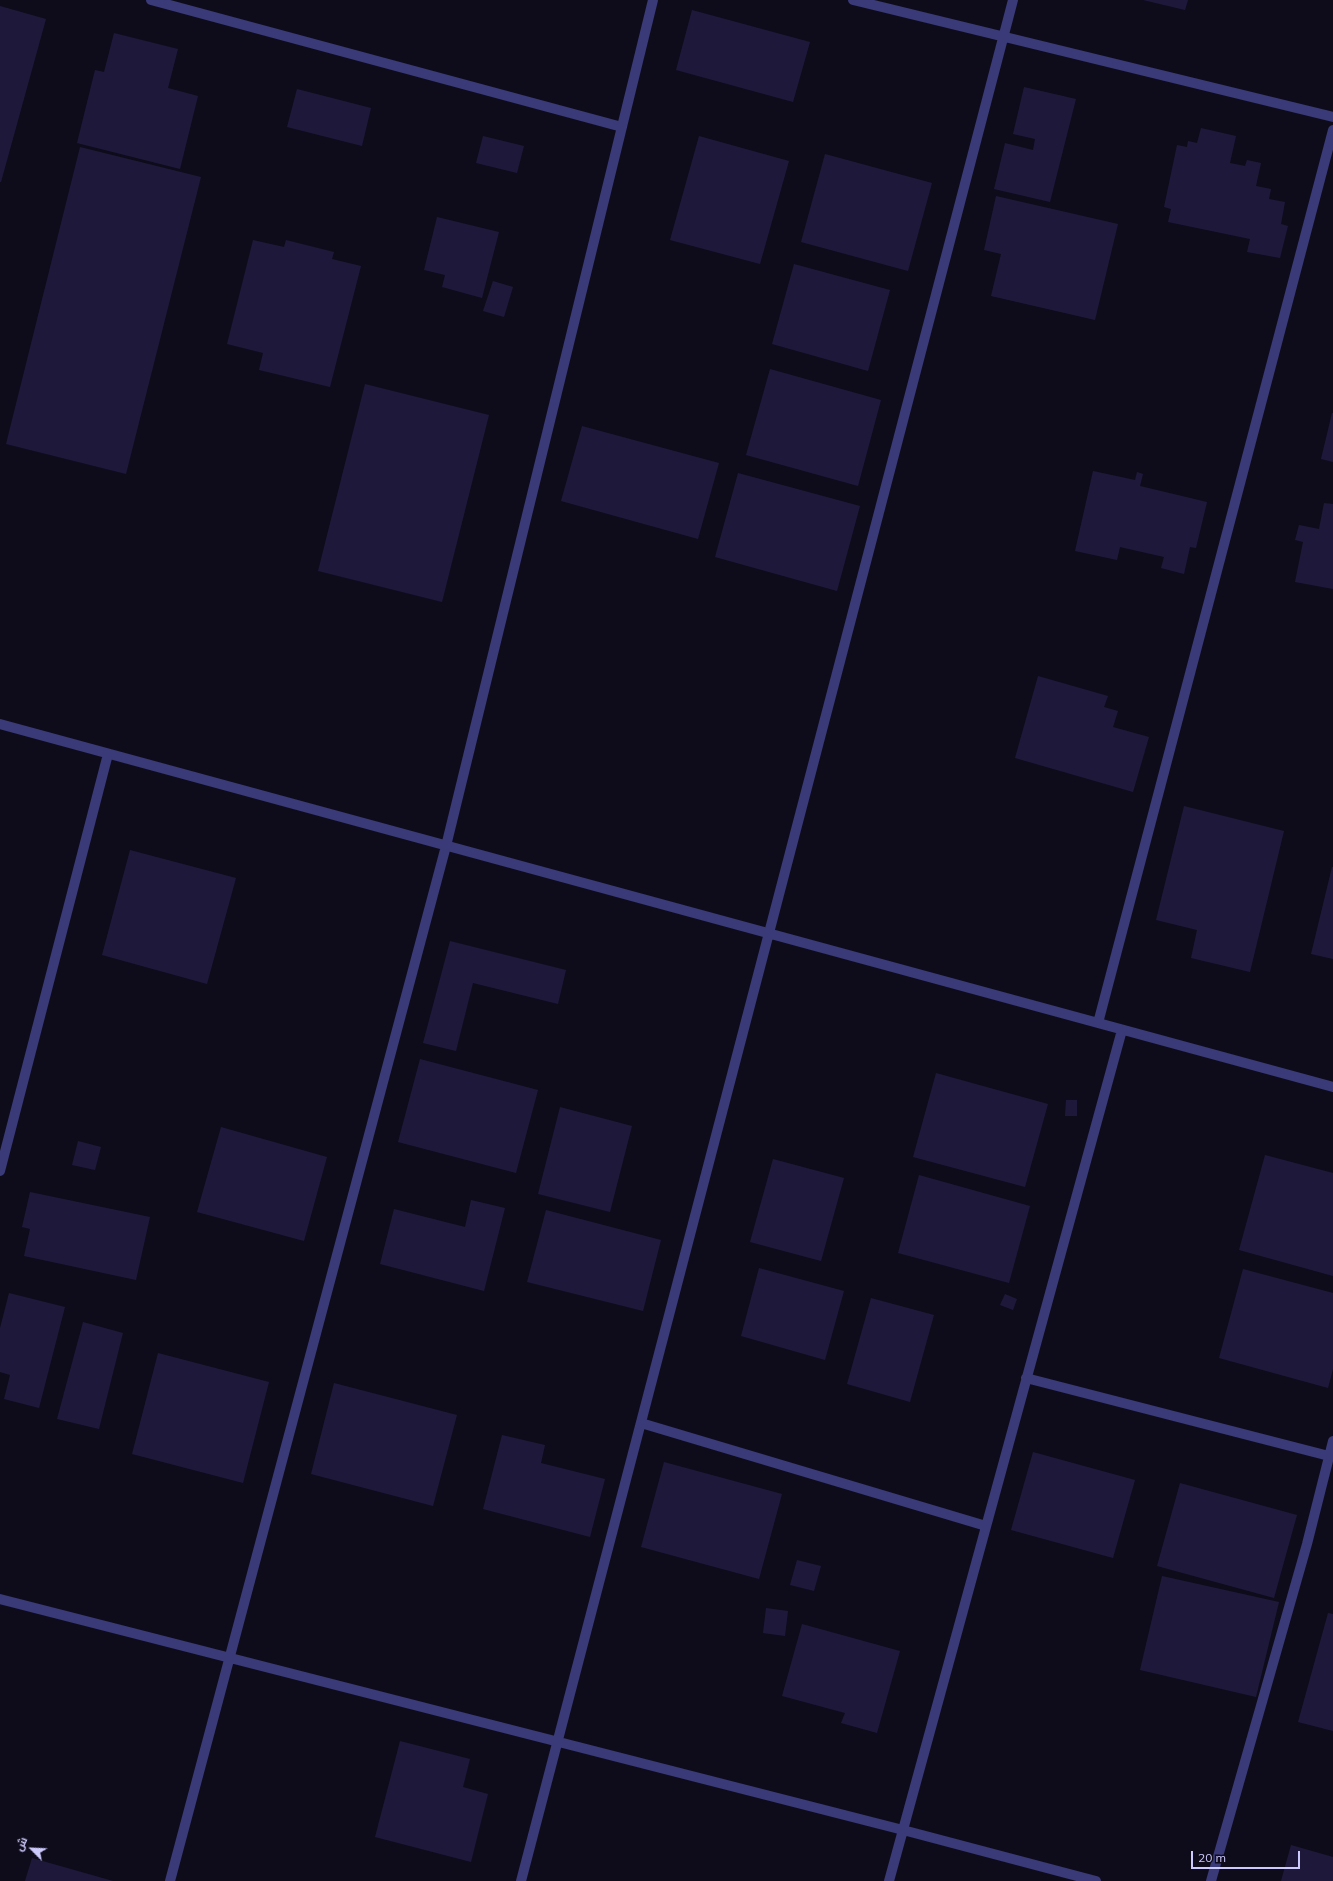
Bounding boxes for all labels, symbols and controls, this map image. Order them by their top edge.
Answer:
north arrow [12,1829,52,1869]
text: ش [12,1835,30,1853]
scale bar [1193,1843,1302,1869]
text: 20 m [1198,1850,1226,1865]

